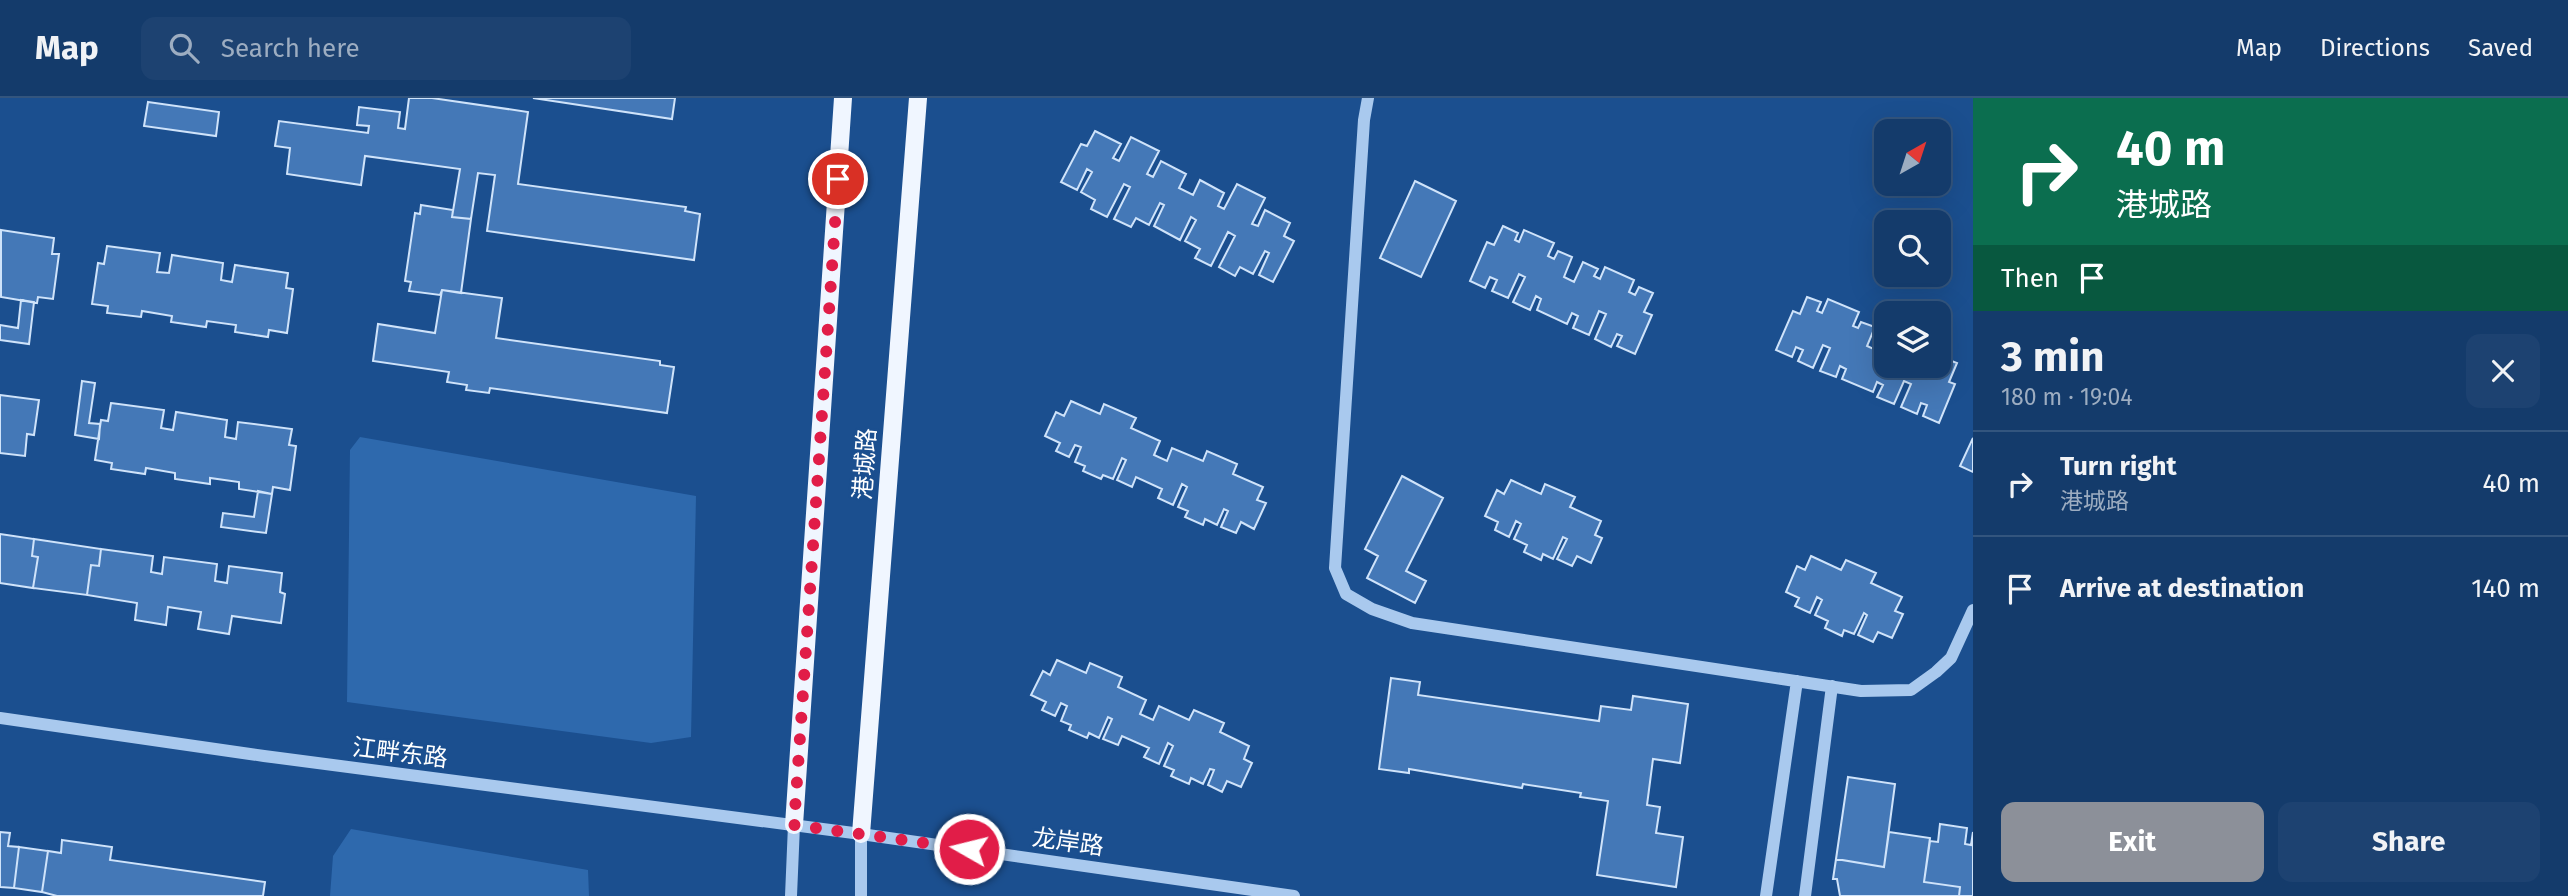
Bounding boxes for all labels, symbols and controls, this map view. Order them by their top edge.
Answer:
search box [141,17,631,80]
text: Map [35,28,99,68]
icon: search [165,29,203,67]
text: Search here [221,33,360,64]
text: Map [2236,34,2282,62]
text: Directions [2320,34,2430,62]
text: Saved [2468,34,2533,62]
north arrow [1874,119,1951,196]
map controls [1874,119,1951,378]
text: 40 m [2116,119,2225,178]
icon: right [2001,126,2092,217]
pin [808,149,868,209]
icon: arrive [819,160,857,198]
text: 港城路 [2116,186,2212,224]
button: search [1874,210,1951,287]
icon: arrive [2073,259,2111,297]
text: Then [2001,263,2059,294]
button: layers [1874,301,1951,378]
text: 3 min [2001,332,2104,382]
button: close [2466,334,2540,408]
text: 180 m · 19:04 [2001,383,2133,411]
street label: 港城路 [849,427,881,501]
text: Turn right [2060,451,2177,482]
icon: right [2001,465,2039,503]
text: 40 m [2482,468,2540,499]
text: 港城路 [2060,487,2129,515]
icon: arrive [2001,570,2039,608]
text: Arrive at destination [2060,573,2304,604]
text: 140 m [2471,573,2540,604]
street label: 江畔东路 [351,733,449,773]
button: Exit [2001,802,2264,882]
button: Share [2278,802,2540,882]
position arrow [932,812,1006,886]
street label: 龙岸路 [1030,823,1106,861]

